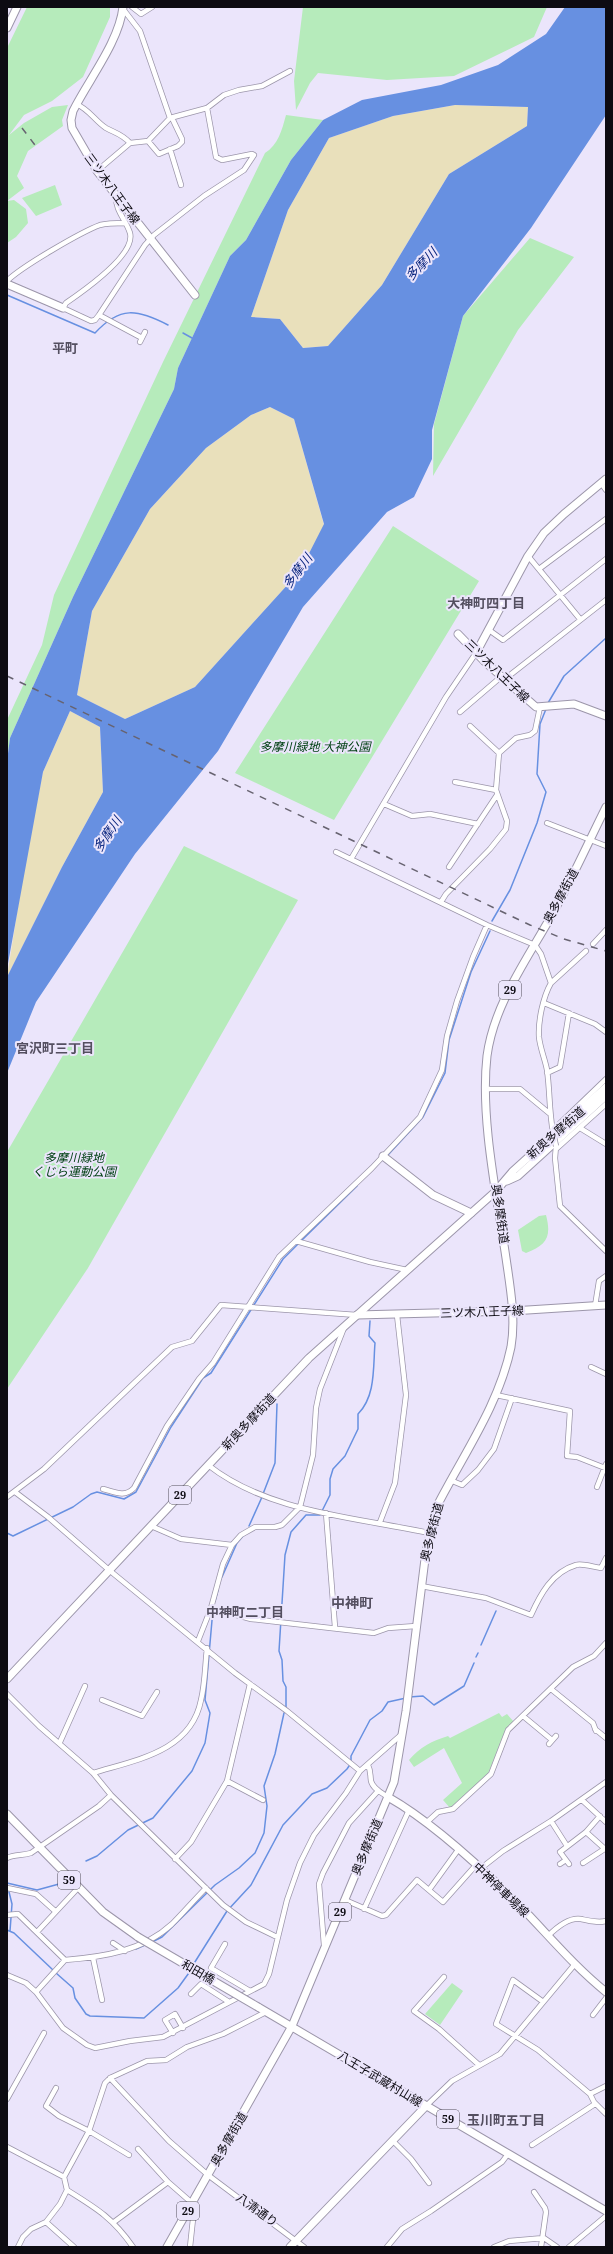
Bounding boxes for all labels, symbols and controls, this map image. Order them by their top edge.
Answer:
street label: 三ツ木八王子線 [81,150,144,228]
water label: 多摩川 [401,242,442,284]
district label: 平町 [52,339,78,357]
water label: 多摩川 [278,548,317,592]
district label: 大神町四丁目 [447,594,525,612]
street label: 三ツ木八王子線 [461,635,533,706]
park label: 多摩川緑地 大神公園 [259,738,373,755]
water label: 多摩川 [89,811,126,855]
street label: 奥多摩街道 [539,865,582,926]
road number: 29 [499,981,521,999]
district label: 宮沢町三丁目 [16,1039,94,1057]
street label: 新奥多摩街道 [523,1103,588,1163]
park label: 多摩川緑地 くじら運動公園 [32,1149,118,1180]
street label: 奥多摩街道 [488,1183,513,1245]
street label: 三ツ木八王子線 [440,1302,524,1321]
street label: 新奥多摩街道 [218,1390,279,1454]
road number: 29 [169,1486,191,1504]
street label: 奥多摩街道 [416,1501,447,1563]
district label: 中神町 [331,1593,373,1612]
district label: 中神町二丁目 [206,1603,284,1621]
street label: 奥多摩街道 [347,1816,386,1878]
street label: 中神停車場線 [470,1859,533,1921]
road number: 59 [58,1871,80,1889]
road number: 29 [329,1903,351,1921]
street label: 和田橋 [178,1955,218,1988]
street label: 八王子武蔵村山線 [335,2047,426,2111]
street label: 奥多摩街道 [206,2109,251,2169]
road number: 59 [437,2110,459,2128]
district label: 玉川町五丁目 [467,2111,545,2129]
street label: 八清通り [233,2189,282,2231]
road number: 29 [177,2202,199,2220]

